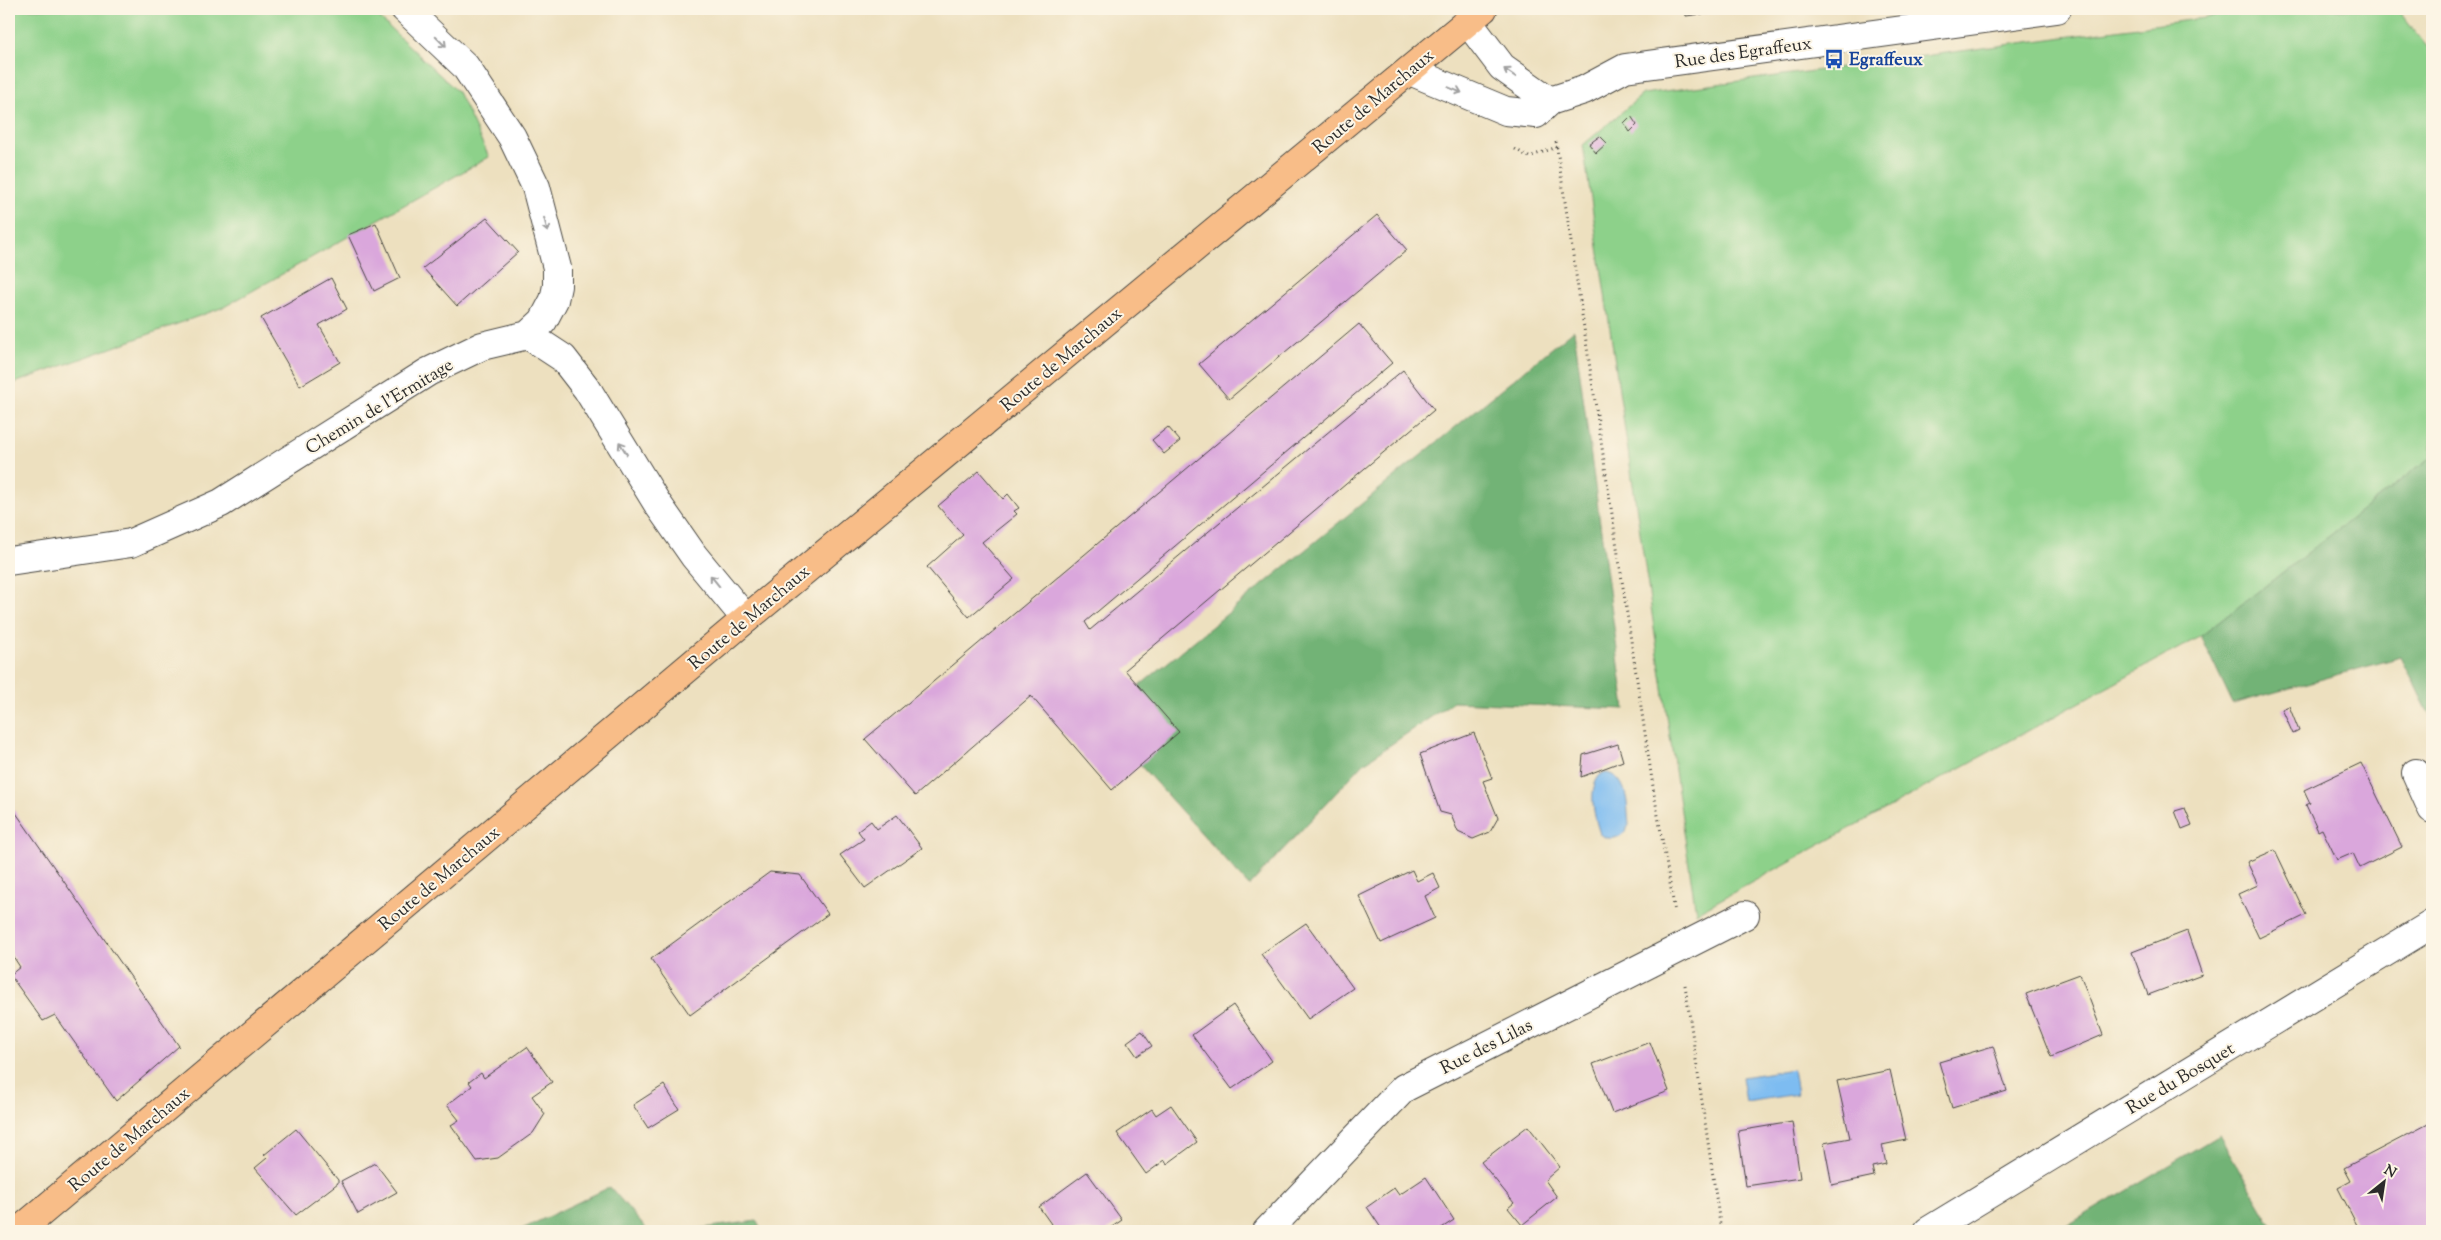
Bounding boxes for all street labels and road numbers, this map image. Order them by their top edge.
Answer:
street label: Rue des Egraffeux [1673,31,1814,76]
street label: Route de Marchaux [1308,44,1441,161]
street label: Route de Marchaux [996,302,1129,419]
street label: Chemin de l'Ermitage [301,353,459,462]
street label: Route de Marchaux [684,560,817,677]
street label: Route de Marchaux [374,821,507,938]
street label: Rue des Lilas [1436,1013,1538,1082]
street label: Rue du Bosquet [2122,1037,2240,1122]
street label: Route de Marchaux [64,1082,197,1199]

